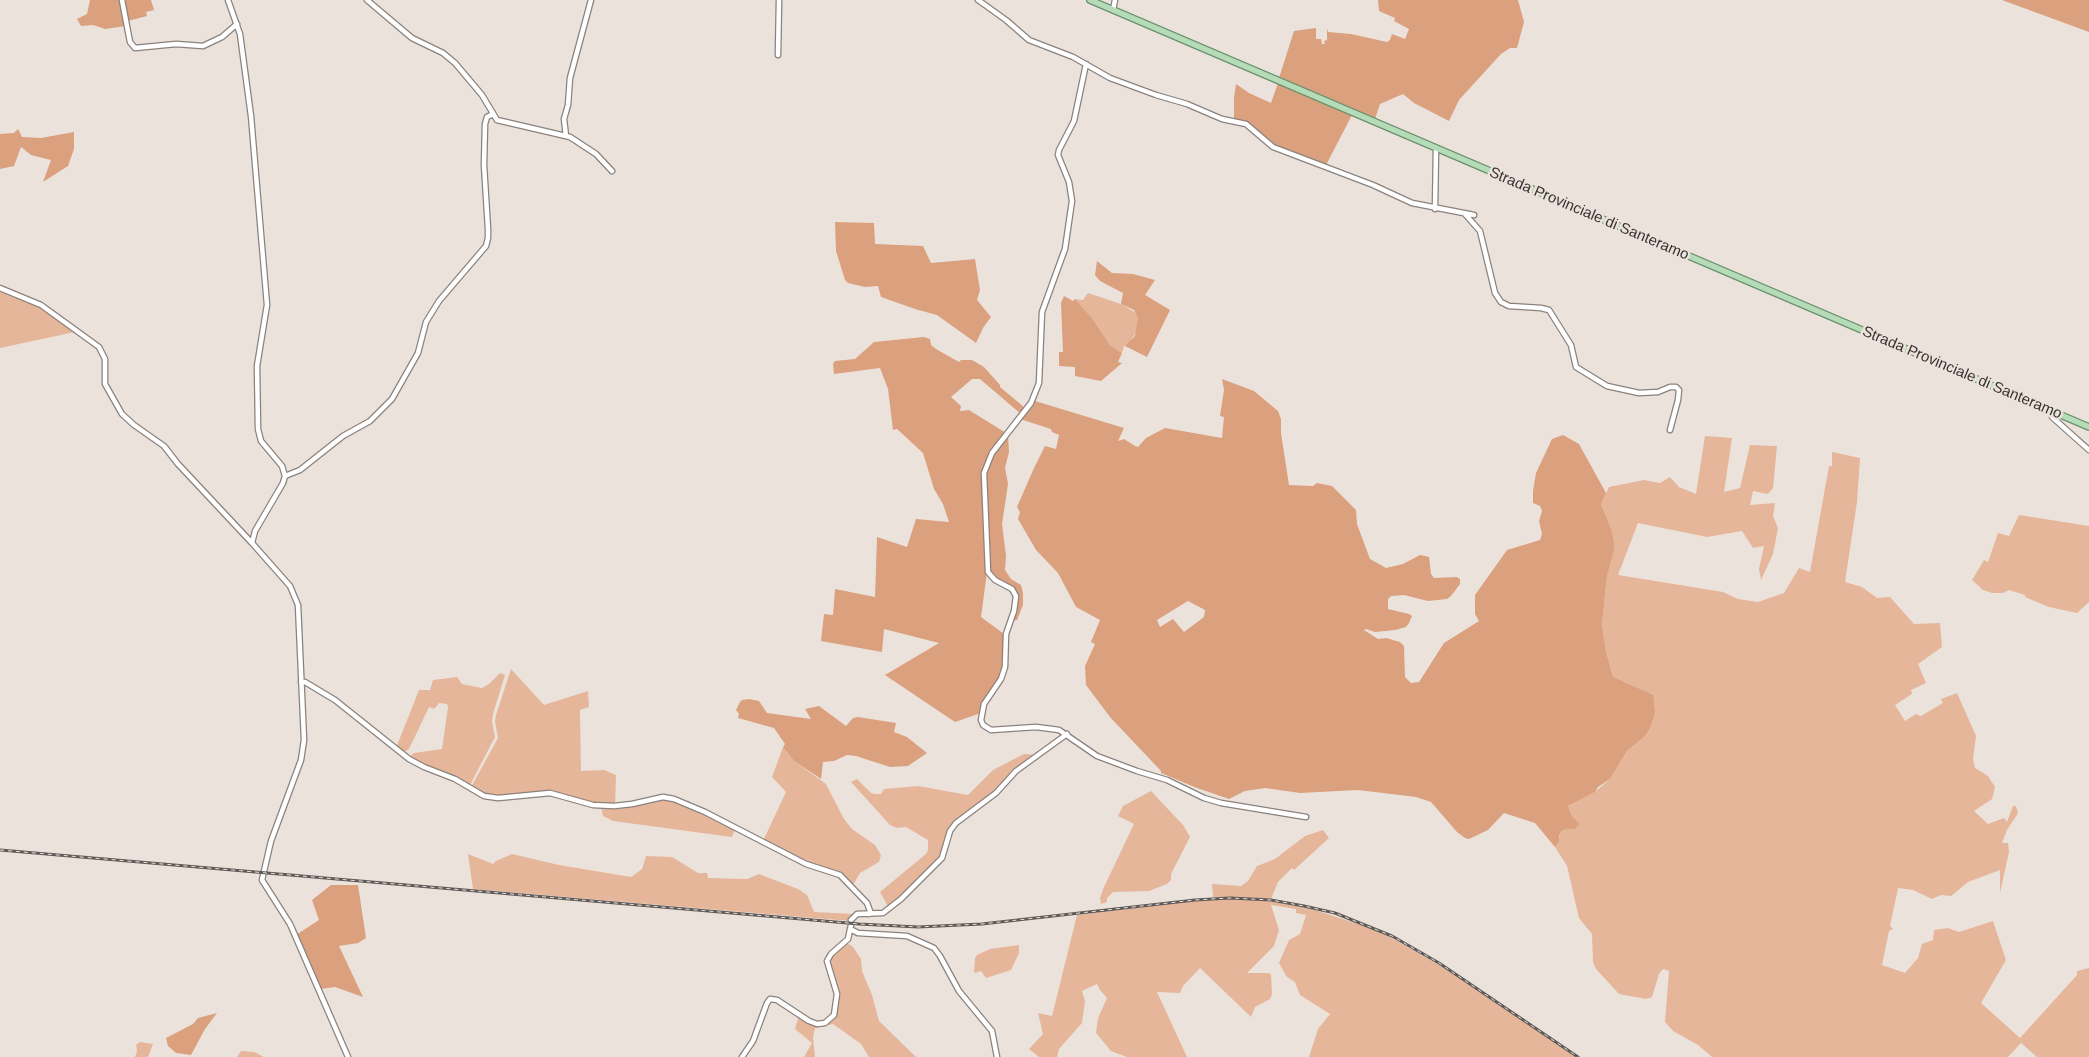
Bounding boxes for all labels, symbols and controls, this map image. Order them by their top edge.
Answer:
street label: Strada Provinciale di Santeramo [1486,164,1692,264]
street label: Strada Provinciale di Santeramo [1859,323,2065,423]

